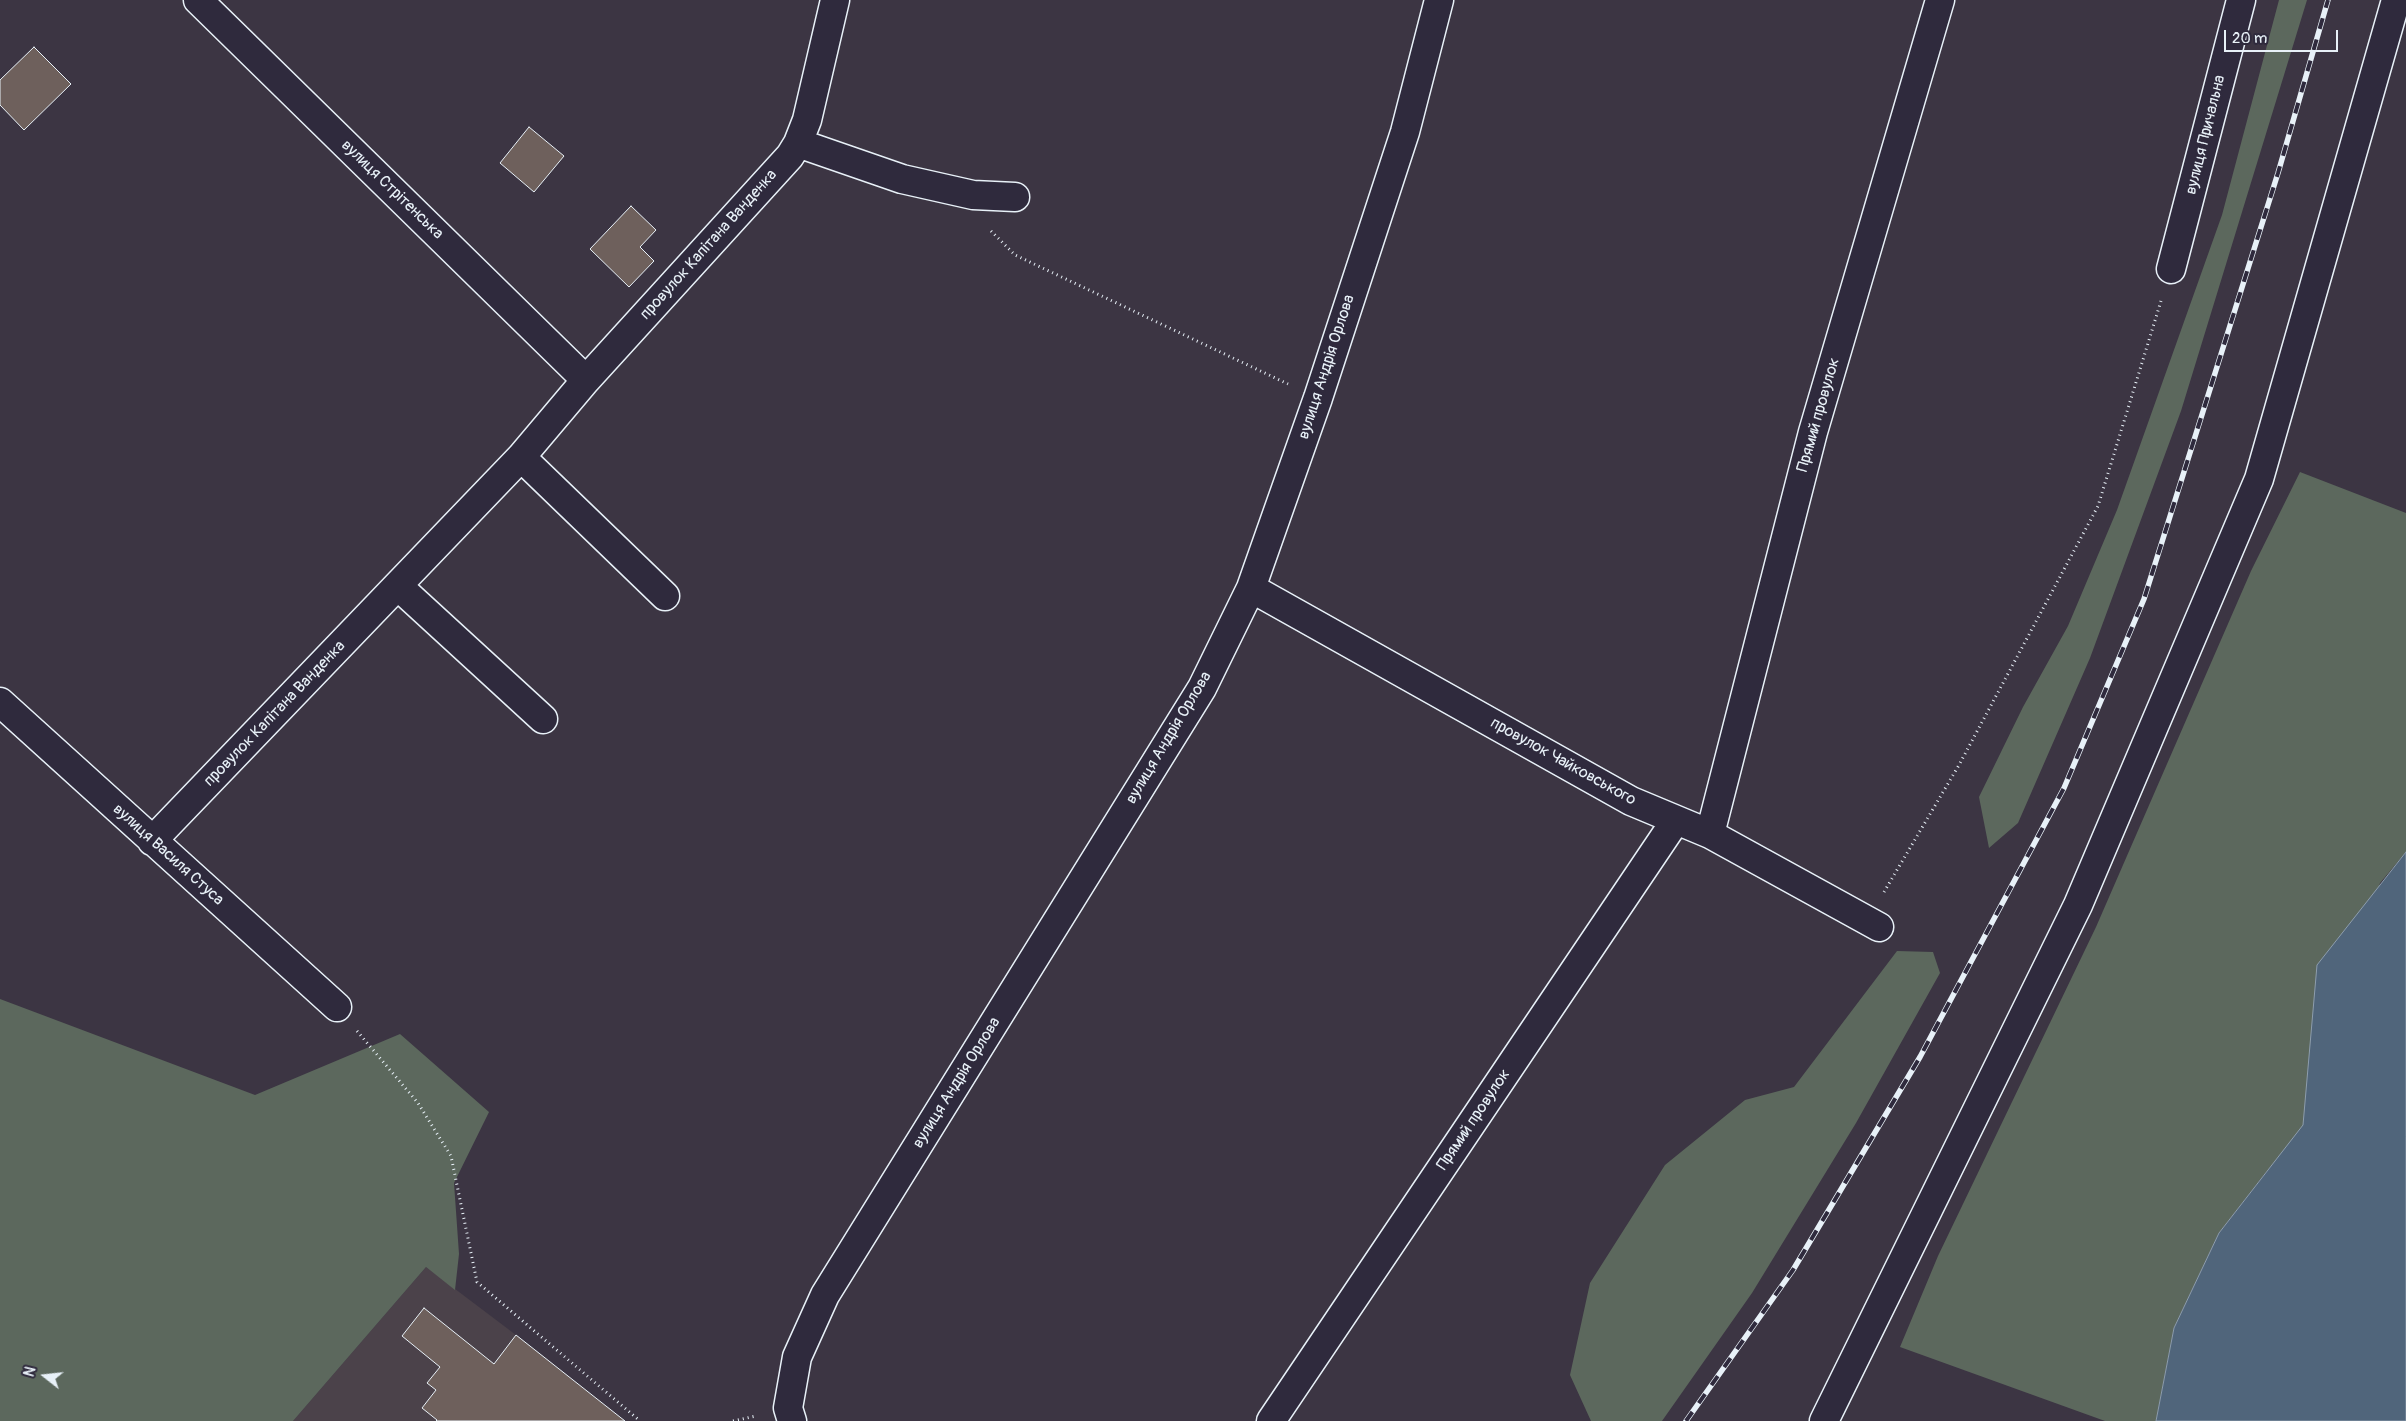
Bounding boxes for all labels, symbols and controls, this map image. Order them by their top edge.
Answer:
scale bar [2226,20,2340,52]
text: 20 m [2232,29,2267,48]
street label: вулиця Причальна [2182,73,2230,197]
street label: вулиця Стрітенська [337,136,447,244]
street label: провулок Капітана Ванденка [637,166,781,324]
street label: вулиця Андрія Орлова [1295,292,1359,442]
street label: Прямий провулок [1794,356,1844,474]
street label: провулок Капітана Ванденка [200,637,350,791]
street label: вулиця Андрія Орлова [1122,668,1216,808]
street label: провулок Чайковського [1487,714,1639,810]
street label: вулиця Василя Стуса [109,800,227,910]
street label: вулиця Андрія Орлова [909,1014,1005,1152]
street label: Прямий провулок [1433,1066,1515,1174]
north arrow [20,1351,70,1401]
text: N [21,1365,40,1379]

